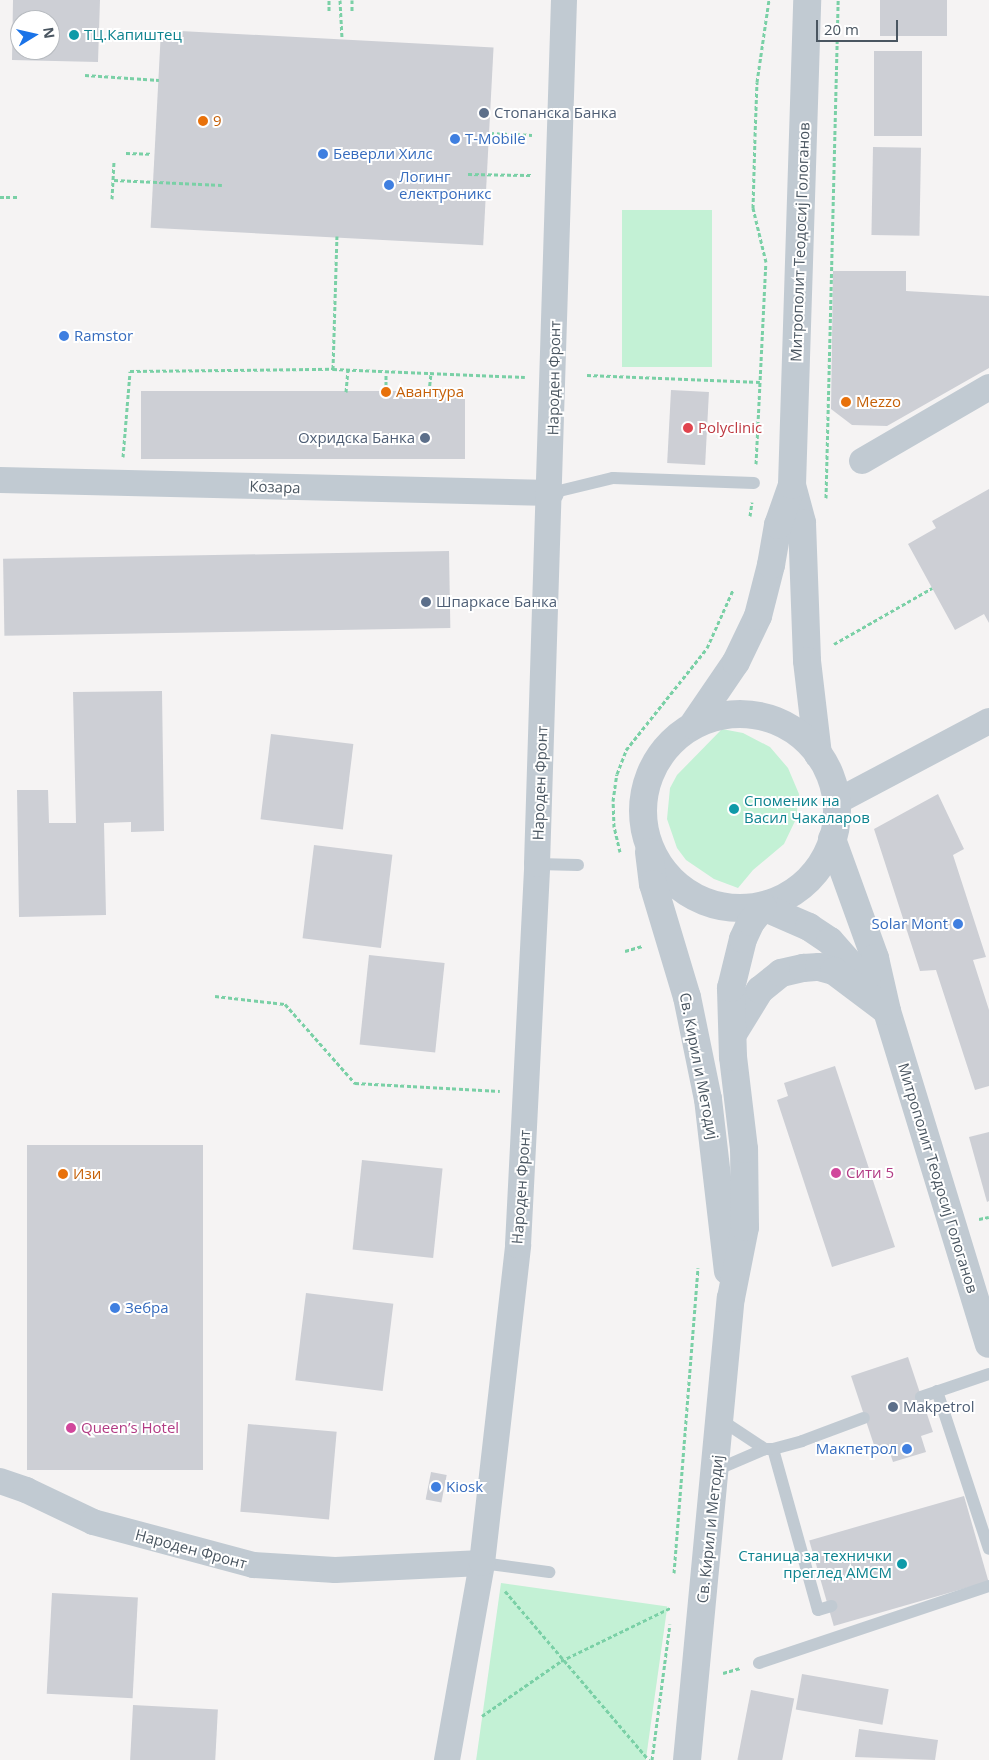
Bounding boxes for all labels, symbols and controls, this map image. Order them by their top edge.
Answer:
north arrow [10,10,60,60]
scale bar [819,10,902,42]
text: 20 m [824,19,859,39]
text: N [39,26,60,40]
place label: ТЦ.Капиштец [84,26,182,44]
marker: ТЦ.Капиштец [68,29,80,41]
place label: Стопанска Банка [494,104,617,122]
marker: Стопанска Банка [478,107,490,119]
place label: 9 [213,112,222,130]
marker: 9 [197,115,209,127]
street label: Митрополит Теодосиј Гологанов [787,122,813,362]
place label: T-Mobile [465,130,526,148]
marker: T-Mobile [449,133,461,145]
place label: Беверли Хилс [333,145,433,163]
marker: Беверли Хилс [317,148,329,160]
place label: Логинг електроникс [399,167,491,202]
marker: Логинг електроникс [383,179,395,191]
street label: Народен Фронт [544,320,564,436]
place label: Ramstor [74,327,133,345]
marker: Ramstor [58,330,70,342]
place label: Авантура [396,383,464,401]
marker: Авантура [380,386,392,398]
place label: Mezzo [856,393,901,411]
marker: Mezzo [840,396,852,408]
place label: Polyclinic [698,419,762,437]
marker: Polyclinic [682,422,694,434]
place label: Охридска Банка [298,429,415,447]
marker: Охридска Банка [419,432,431,444]
street label: Козара [249,477,301,497]
place label: Шпаркасе Банка [436,593,557,611]
marker: Шпаркасе Банка [420,596,432,608]
street label: Народен Фронт [529,725,551,841]
place label: Споменик на Васил Чакаларов [744,791,870,826]
marker: Споменик на Васил Чакаларов [728,803,740,815]
place label: Solar Mont [872,915,948,933]
marker: Solar Mont [952,918,964,930]
street label: Св. Кирил и Методиј [676,991,722,1141]
street label: Митрополит Теодосиј Гологанов [894,1061,982,1295]
street label: Народен Фронт [508,1129,534,1245]
place label: Сити 5 [846,1164,894,1182]
place label: Изи [73,1165,101,1183]
marker: Сити 5 [830,1167,842,1179]
marker: Изи [57,1168,69,1180]
place label: Зебра [125,1299,169,1317]
marker: Зебра [109,1302,121,1314]
place label: Makpetrol [903,1398,975,1416]
marker: Makpetrol [887,1401,899,1413]
place label: Queen’s Hotel [81,1419,179,1437]
marker: Queen’s Hotel [65,1422,77,1434]
place label: Макпетрол [816,1440,897,1458]
marker: Макпетрол [901,1443,913,1455]
street label: Св. Кирил и Методиј [693,1454,727,1604]
place label: Kiosk [446,1478,483,1496]
marker: Kiosk [430,1481,442,1493]
street label: Народен Фронт [133,1525,249,1573]
place label: Станица за технички преглед АМСМ [738,1546,892,1581]
marker: Станица за технички преглед АМСМ [896,1558,908,1570]

